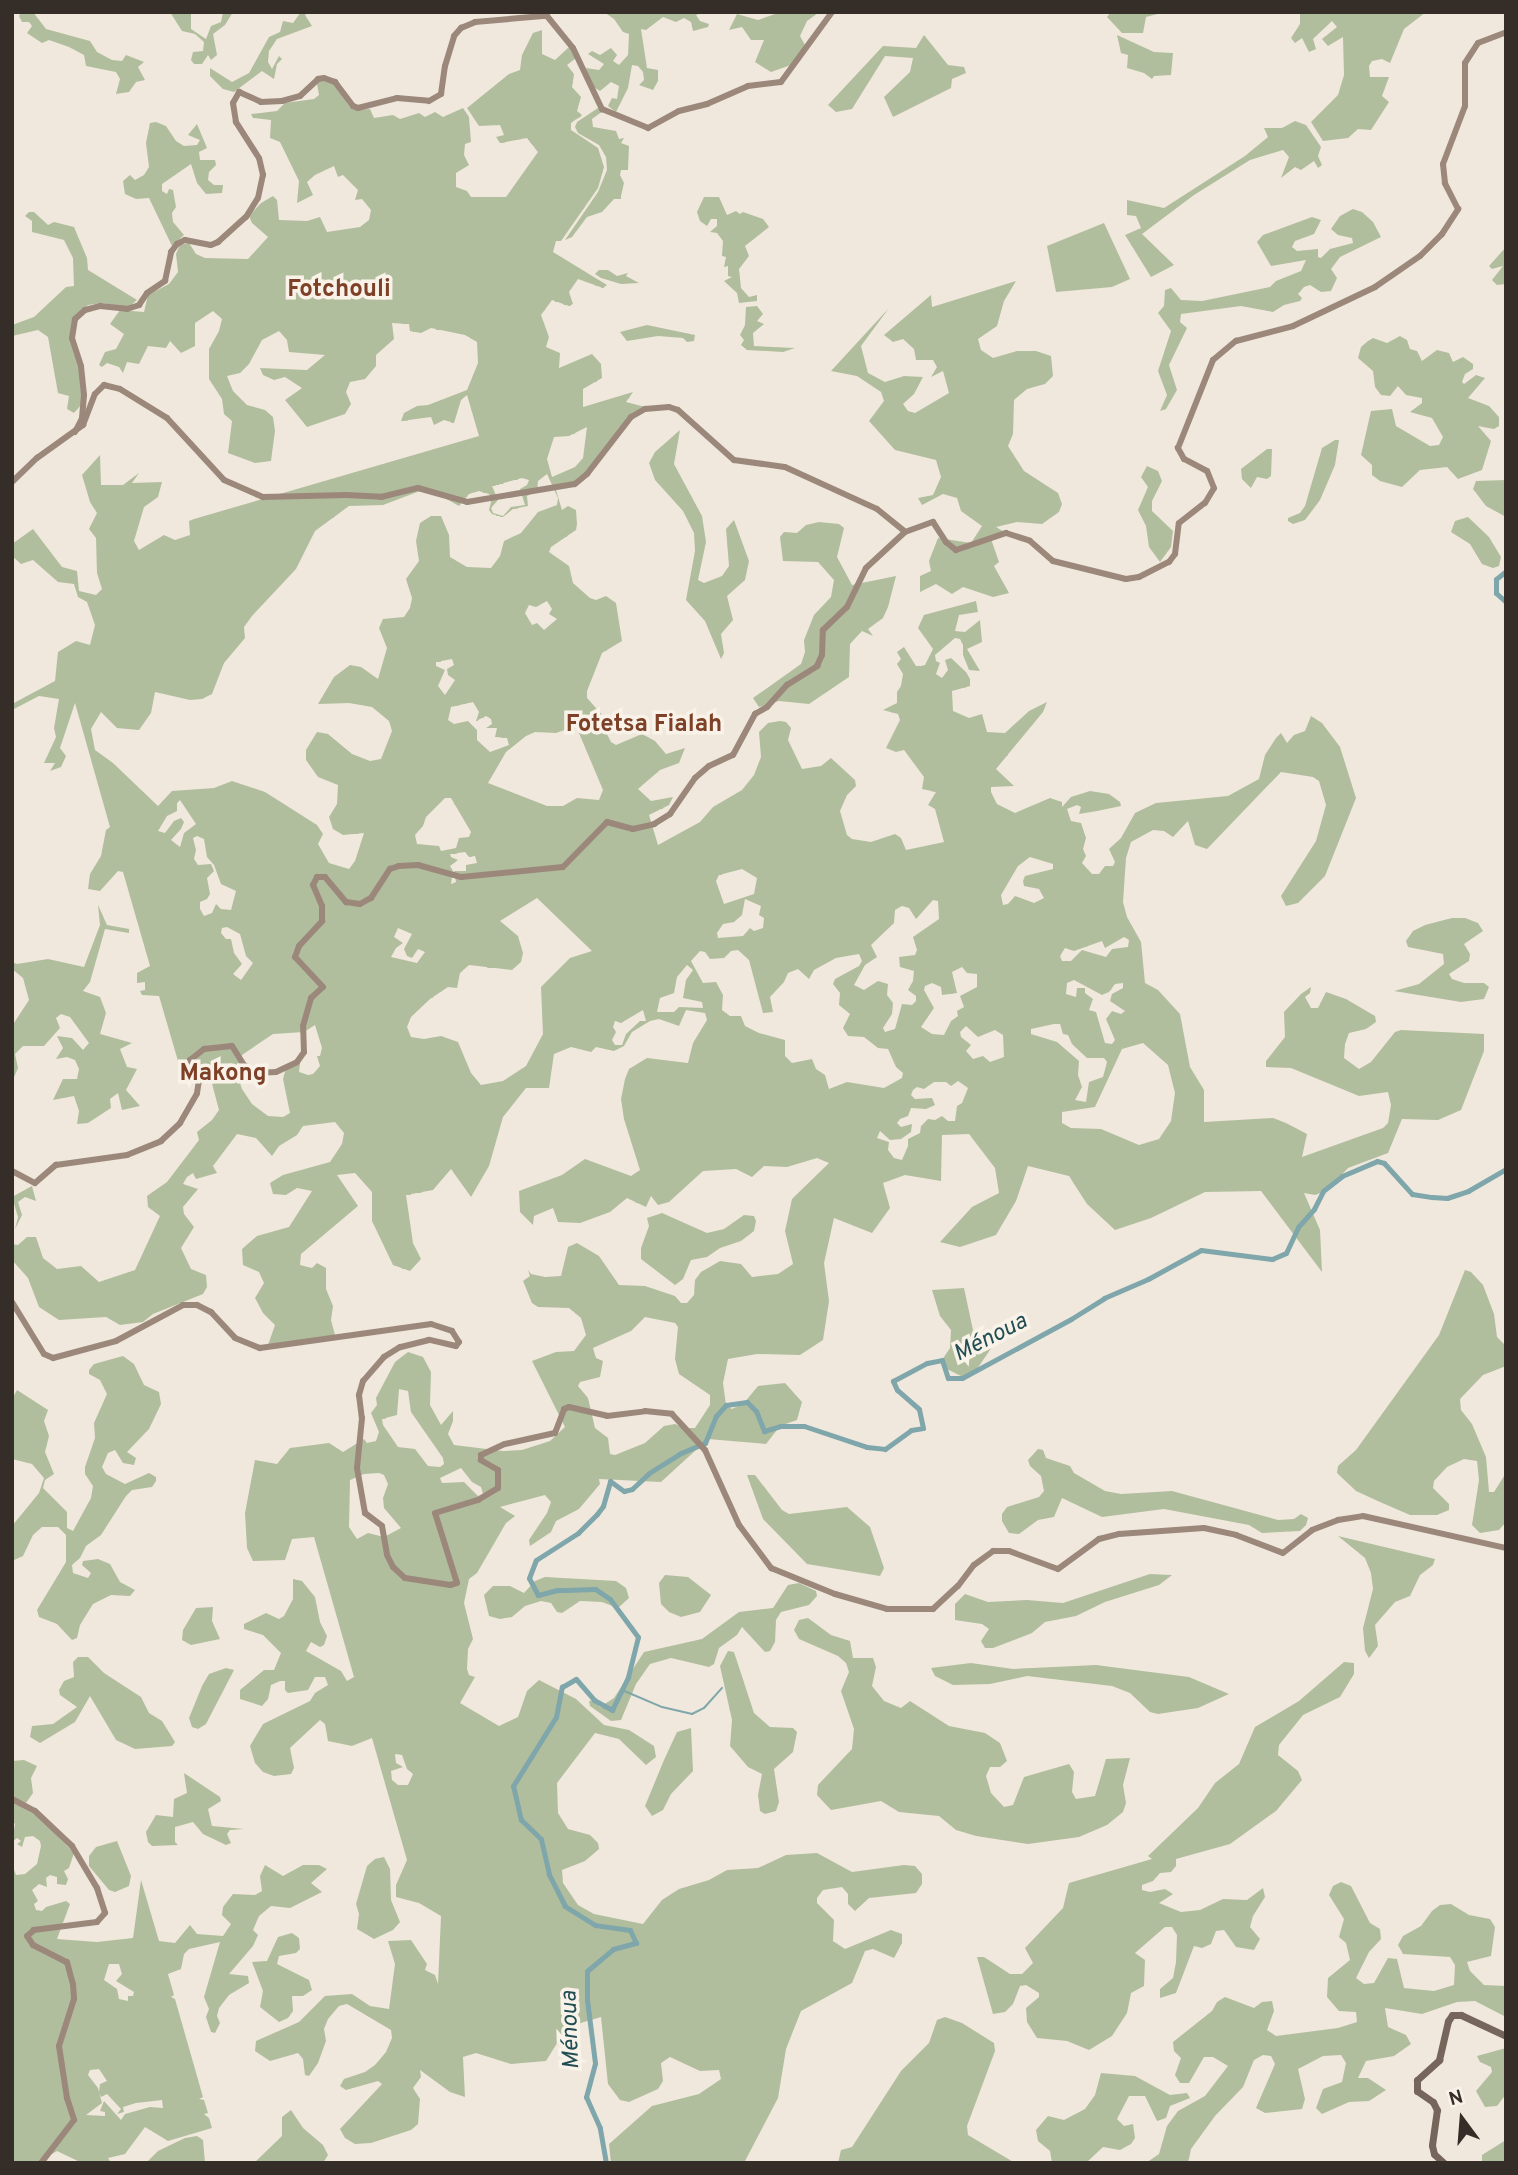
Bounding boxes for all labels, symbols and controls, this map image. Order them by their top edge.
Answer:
district label: Fotchouli [287,277,391,305]
district label: Fotetsa Fialah [566,712,722,740]
district label: Makong [179,1061,267,1089]
water label: Ménoua [950,1309,1032,1369]
water label: Ménoua [557,1990,587,2070]
north arrow [1427,2084,1497,2154]
text: N [1446,2085,1466,2112]

